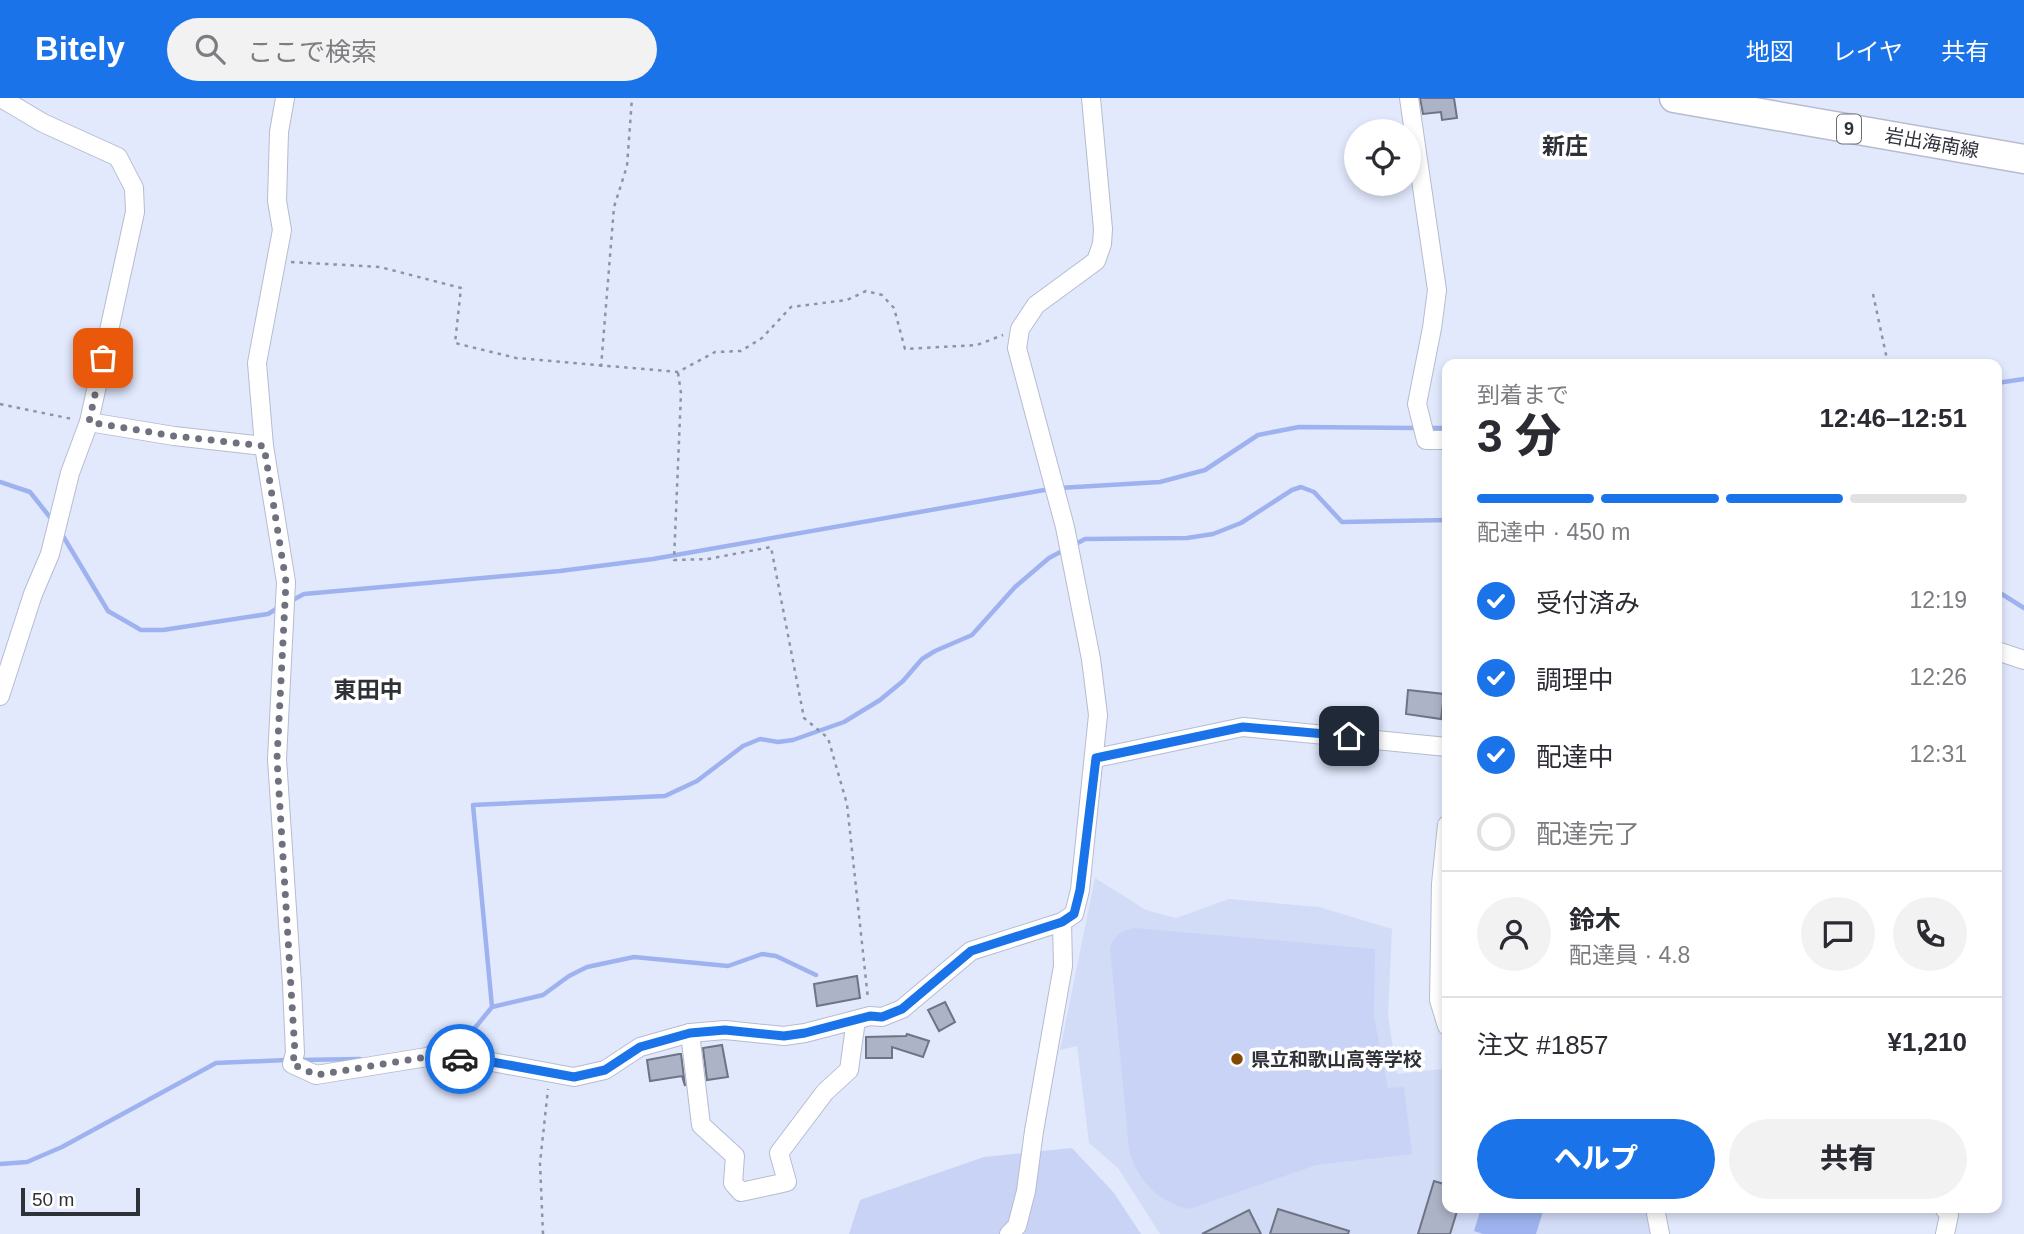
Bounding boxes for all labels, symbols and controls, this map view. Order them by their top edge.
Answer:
search box [167,18,657,81]
text: Bitely [35,30,125,67]
icon: search [191,30,229,68]
text: ここで検索 [247,37,377,67]
text: 地図 [1746,38,1794,65]
text: レイヤ [1832,38,1903,65]
text: 共有 [1941,38,1989,65]
road number: 9 [1837,114,1861,144]
map controls [1344,119,1421,196]
button: locate [1344,119,1421,196]
street label: 岩出海南線 [1883,124,1981,162]
district label: 新庄 [1542,133,1588,159]
pin [73,328,133,388]
icon: bag [84,339,122,377]
text: 到着まで [1477,382,1569,408]
text: 12:46–12:51 [1820,403,1967,433]
text: 3 分 [1477,410,1561,462]
text: 配達中 · 450 m [1477,519,1630,545]
icon: check [1477,582,1515,620]
text: 12:19 [1909,587,1967,613]
text: 受付済み [1536,588,1640,618]
icon: check [1477,659,1515,697]
text: 12:26 [1909,664,1967,690]
text: 調理中 [1536,665,1614,695]
district label: 東田中 [334,677,403,703]
pin [1319,706,1379,766]
icon: home [1330,717,1368,755]
icon: check [1477,736,1515,774]
text: 12:31 [1909,741,1967,767]
text: 配達中 [1536,742,1614,772]
text: 配達完了 [1536,819,1640,849]
button: person [1477,897,1551,971]
button: chat [1801,897,1875,971]
button: phone [1893,897,1967,971]
text: 鈴木 [1569,905,1621,935]
text: 配達員 · 4.8 [1569,942,1690,968]
courier [425,1024,495,1094]
text: ¥1,210 [1887,1027,1967,1057]
text: 注文 #1857 [1477,1030,1609,1060]
icon: car [441,1040,479,1078]
place label: 県立和歌山高等学校 [1251,1049,1422,1070]
marker: 県立和歌山高等学校 [1229,1051,1245,1067]
button: ヘルプ [1477,1119,1715,1199]
button: 共有 [1729,1119,1967,1199]
scale bar [21,1185,140,1217]
text: 50 m [32,1189,74,1210]

